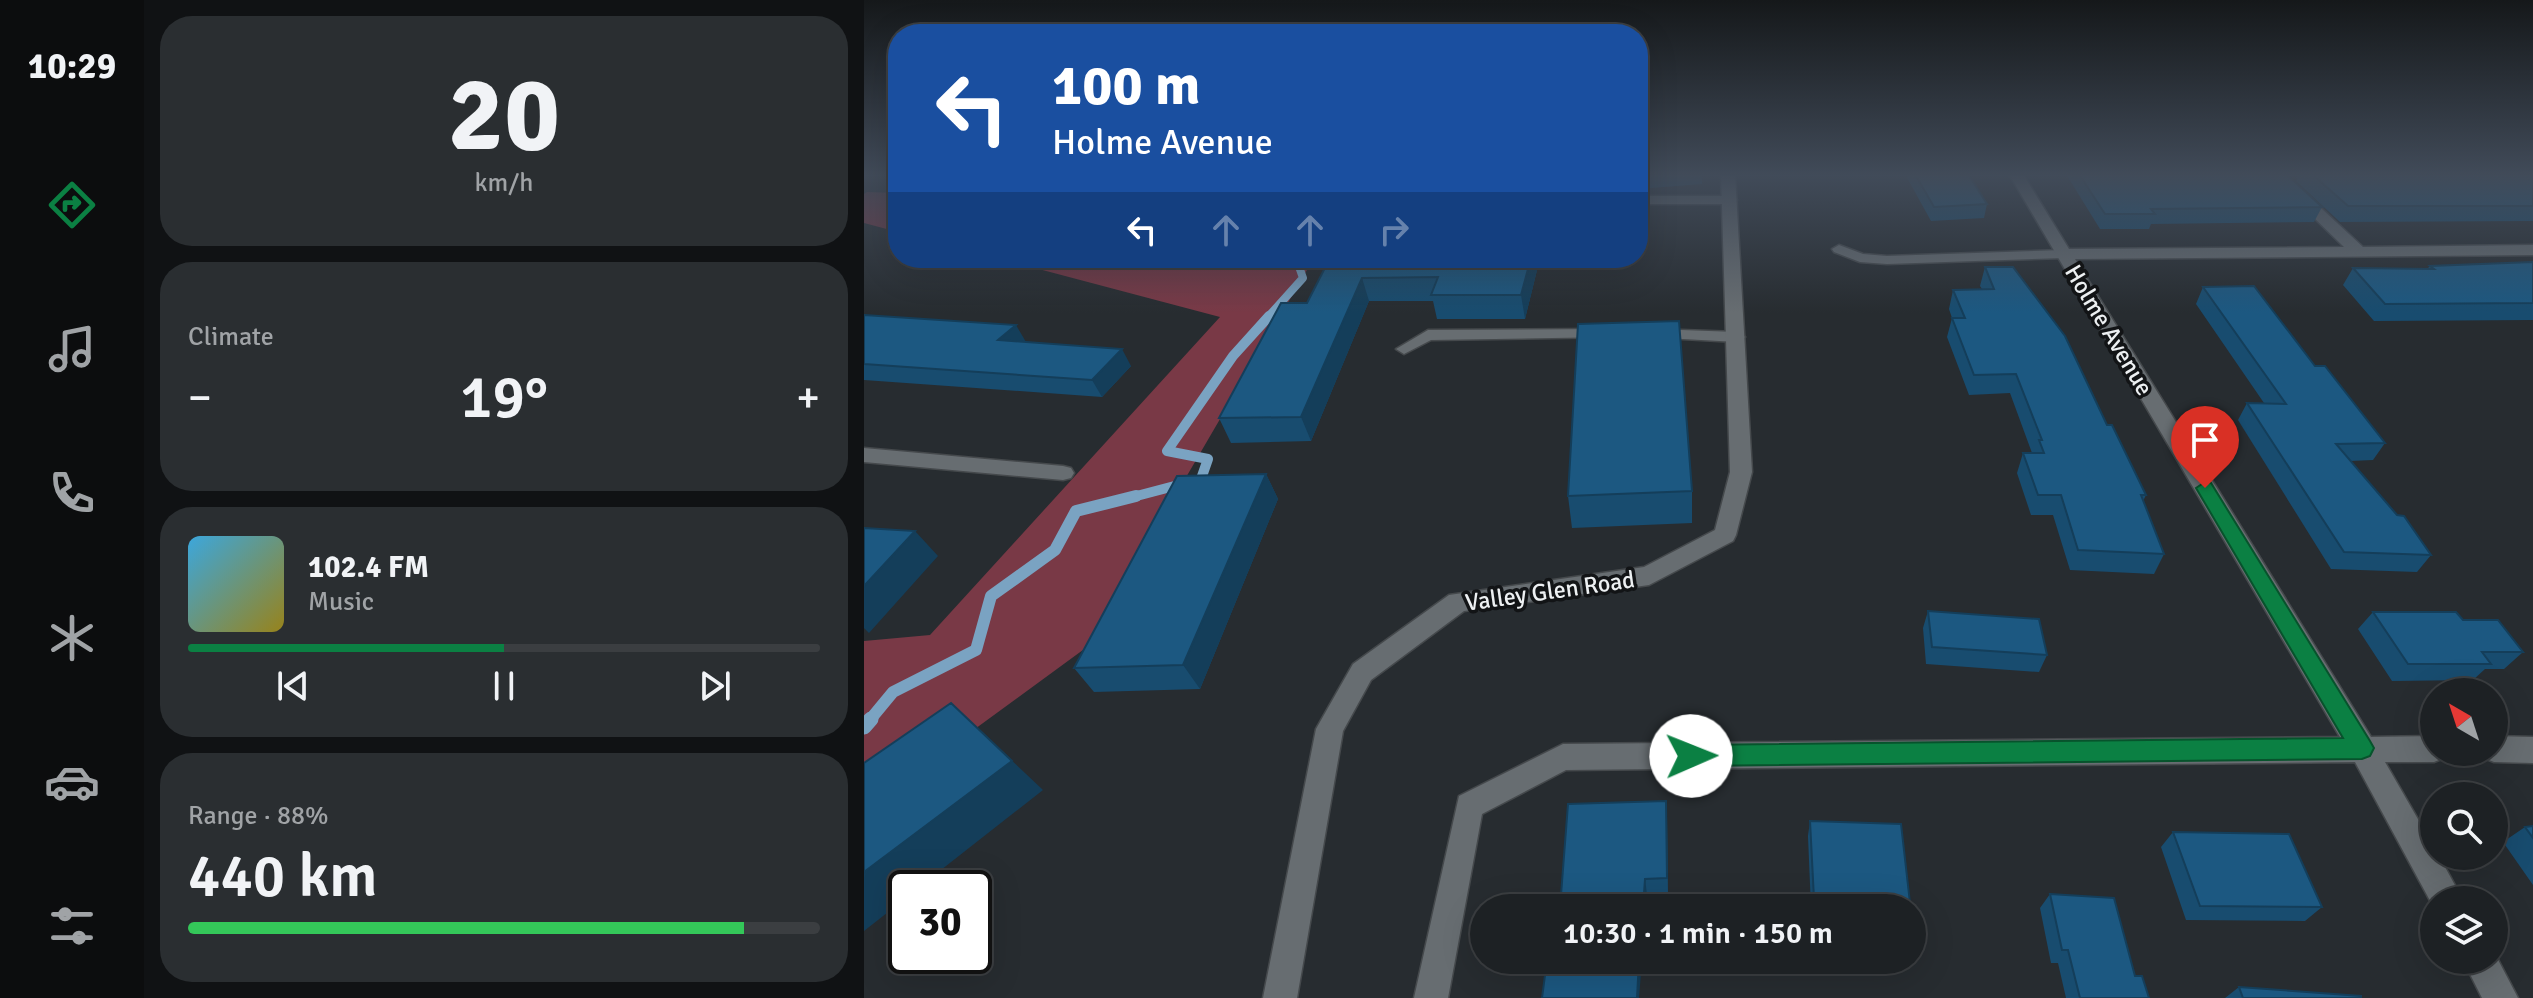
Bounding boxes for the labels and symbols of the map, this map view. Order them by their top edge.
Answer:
street label: Holme Avenue [2058,259,2160,401]
pin [2171,406,2239,488]
street label: Valley Glen Road [1463,564,1637,618]
north arrow [2420,678,2508,766]
position arrow [1649,714,1733,798]
speed limit sign: 30 [888,870,992,974]

